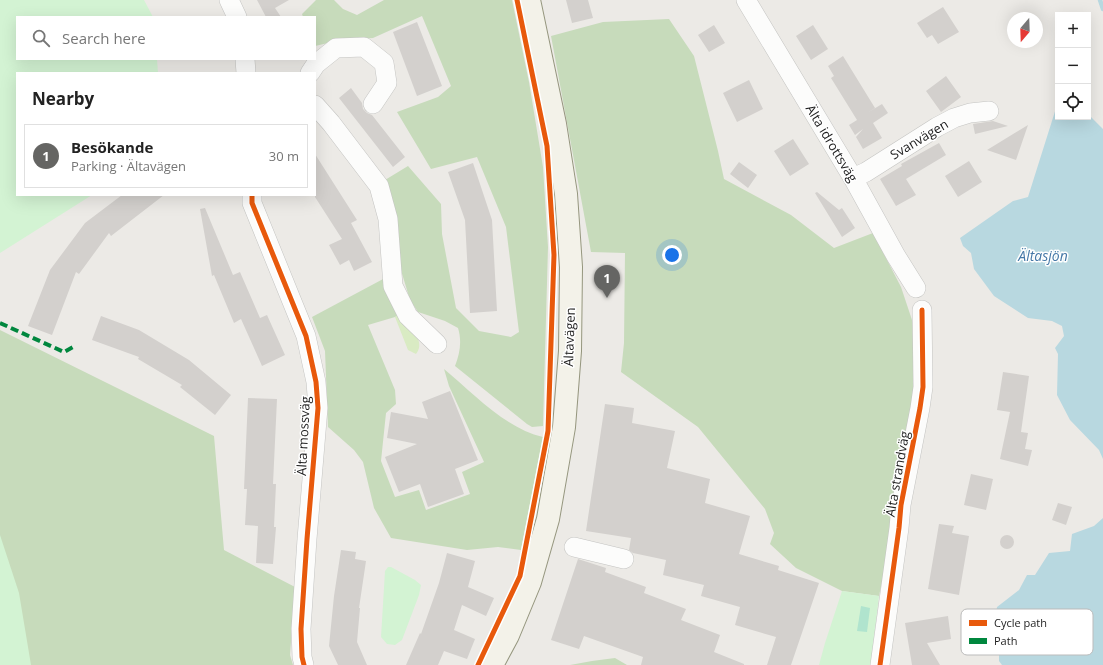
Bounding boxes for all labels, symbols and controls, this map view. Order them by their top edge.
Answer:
north arrow [1007,12,1043,48]
map controls [1055,12,1091,120]
button: + [1055,12,1091,48]
search box [16,16,316,60]
icon: search [30,27,52,49]
text: Search here [62,28,146,48]
button: − [1055,48,1091,84]
button: locate [1055,84,1091,120]
text: Nearby [32,87,94,110]
street label: Älta idrottsväg [802,101,862,185]
street label: Svanvägen [887,115,951,163]
text: Besökande [71,137,153,157]
text: 1 [42,147,50,165]
text: 30 m [269,147,299,165]
text: Parking · Ältavägen [71,157,186,175]
your location [662,245,682,265]
water label: Ältasjön [1017,246,1068,265]
pin: 1 [594,265,620,298]
street label: Ältavägen [559,307,579,367]
street label: Älta mossväg [292,396,314,476]
street label: Älta strandväg [881,430,913,518]
legend [961,609,1093,655]
text: Cycle path [994,615,1047,630]
text: Path [994,633,1017,648]

